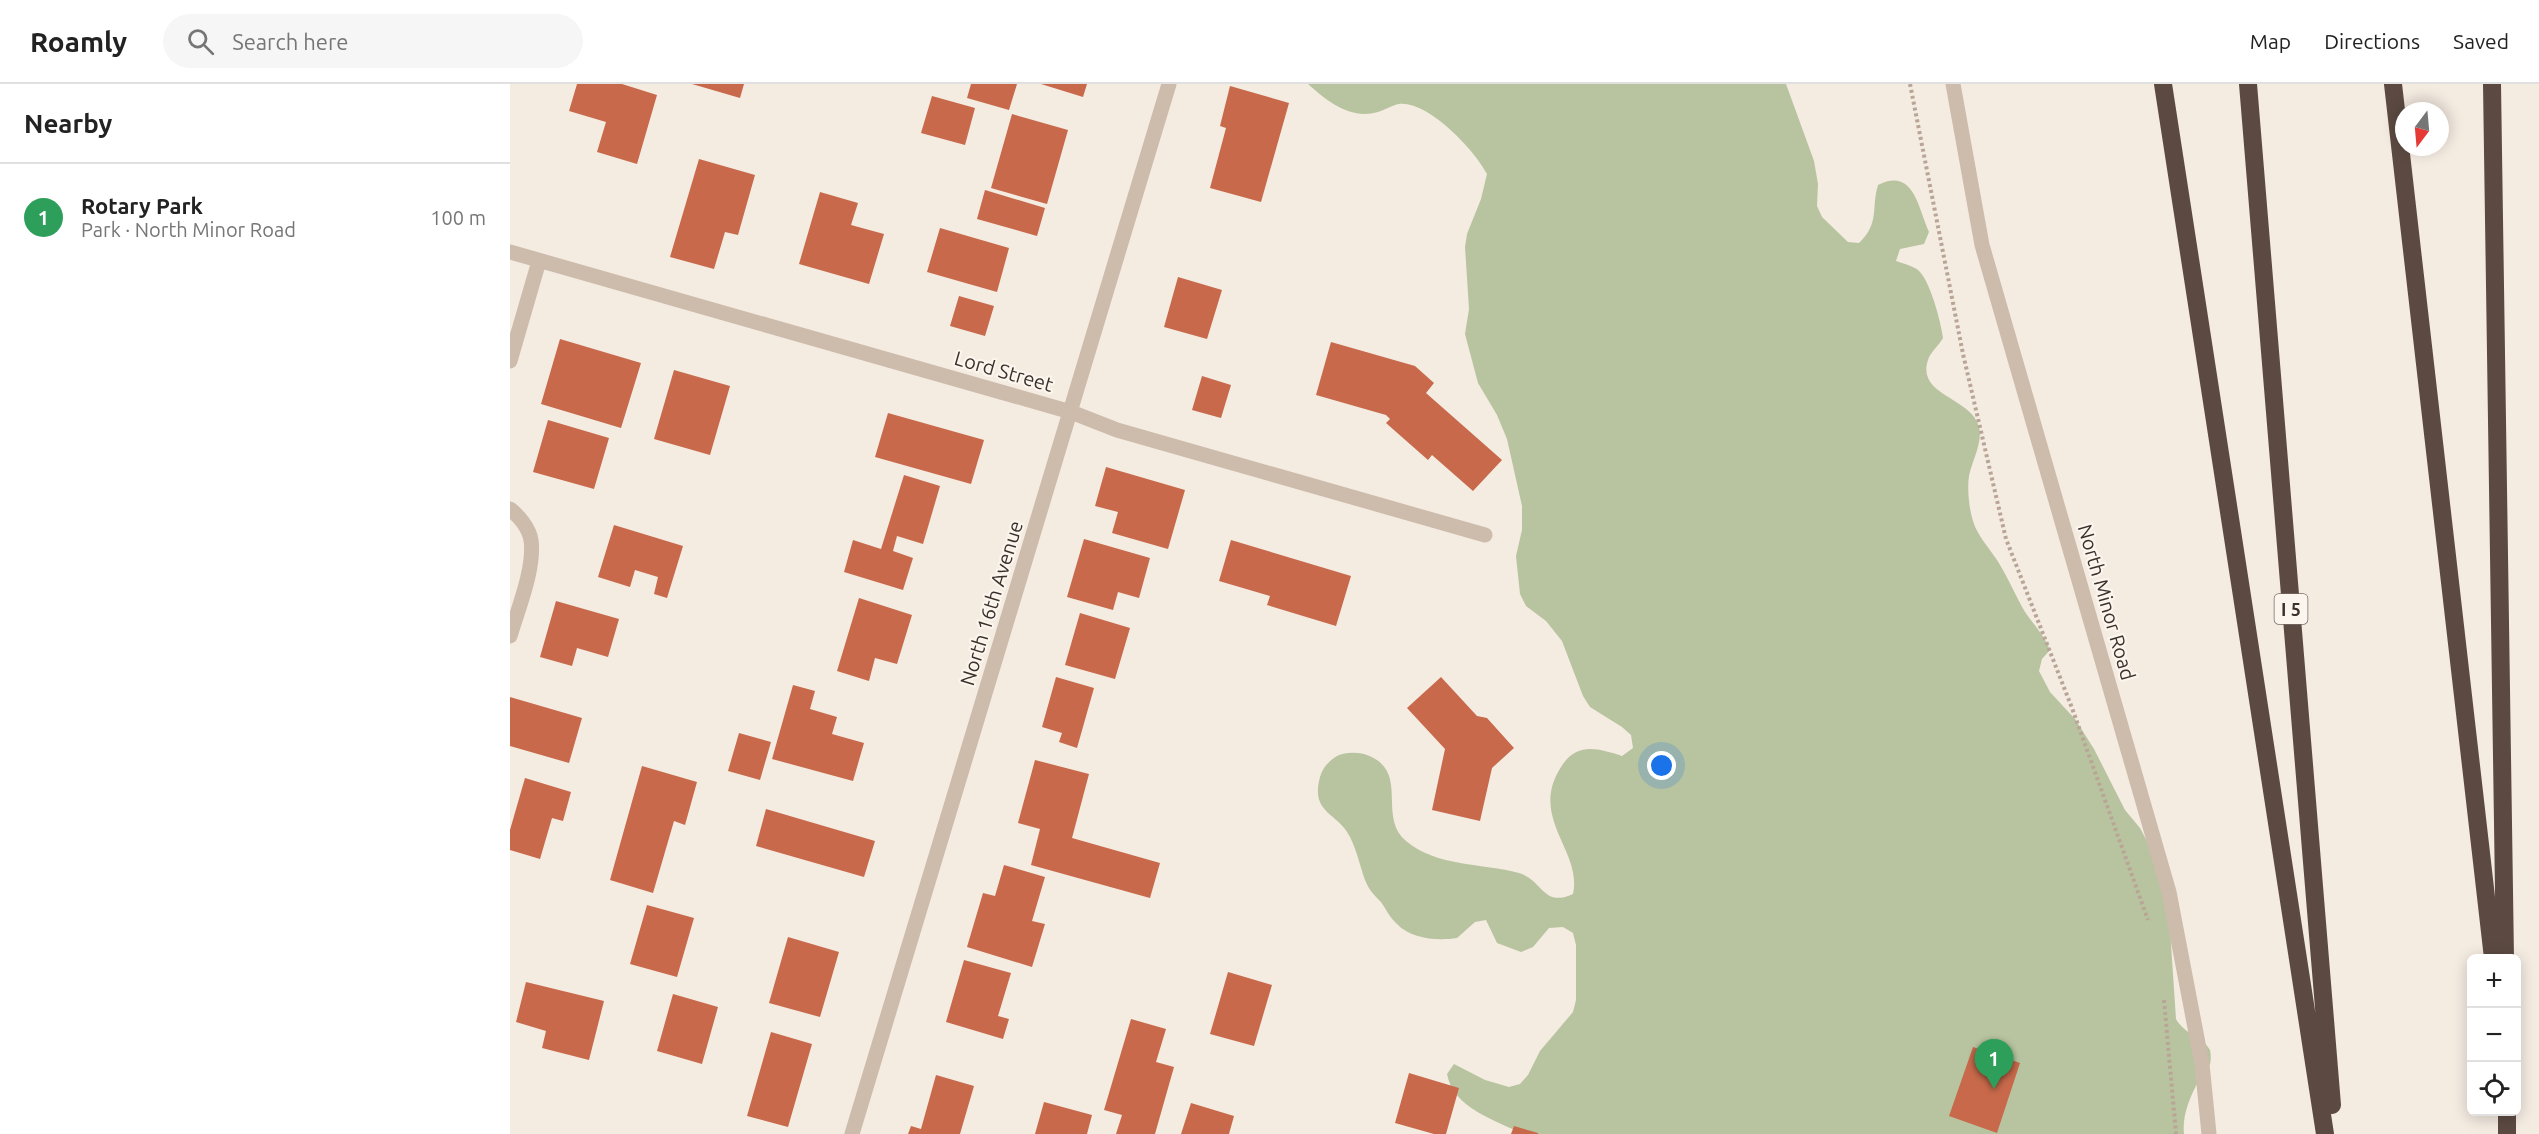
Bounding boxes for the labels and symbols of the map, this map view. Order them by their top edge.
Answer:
north arrow [2395,102,2449,156]
street label: Lord Street [952,346,1056,396]
street label: North 16th Avenue [955,518,1027,688]
street label: North Minor Road [2074,521,2140,683]
road number: I 5 [2274,594,2308,624]
your location [1647,751,1676,780]
pin: 1 [1974,1040,2014,1089]

